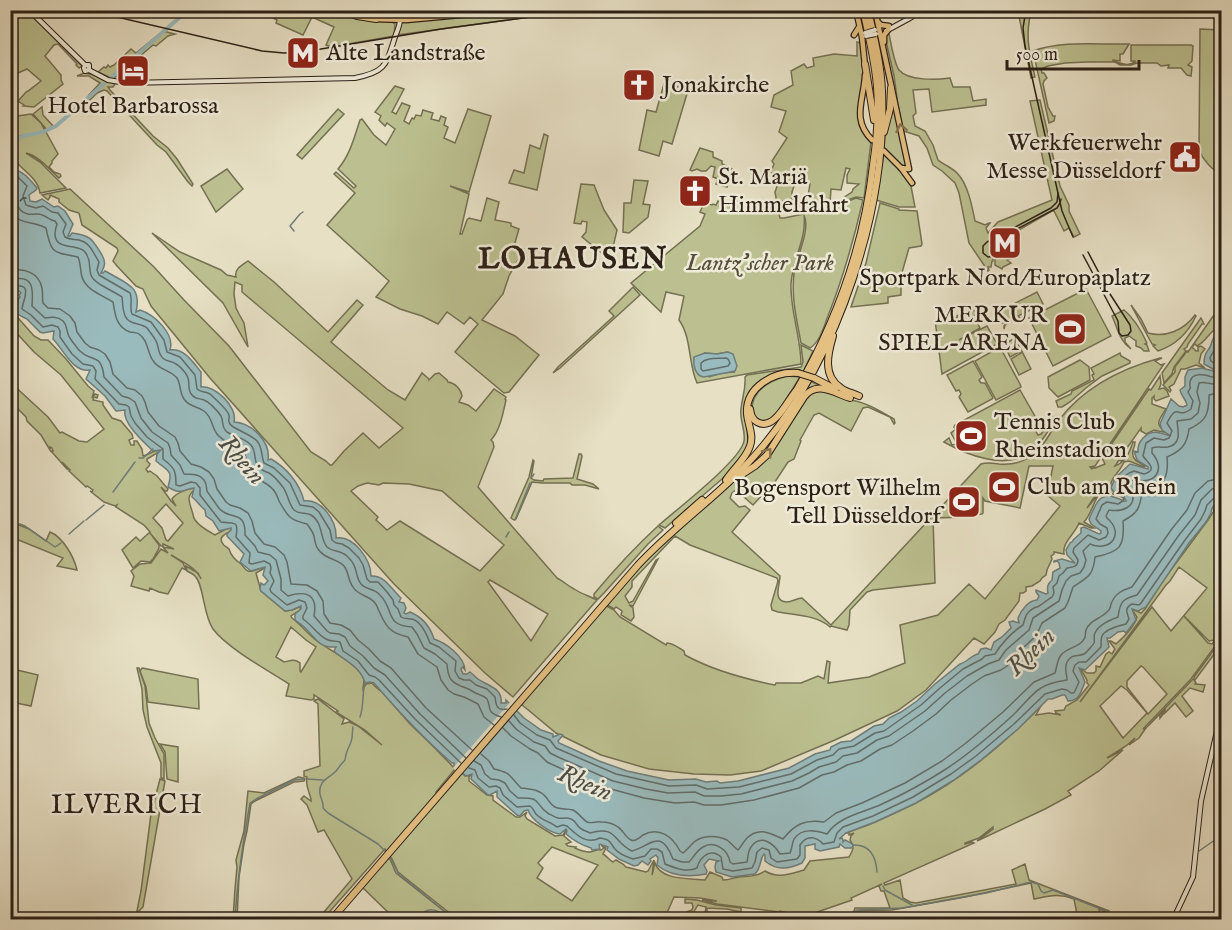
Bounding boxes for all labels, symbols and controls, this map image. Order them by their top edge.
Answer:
scale bar [1007,33,1139,71]
metro station icon: Alte Landstraße [285,35,321,71]
place label: Alte Landstraße [325,38,486,69]
text: 500 m [1016,44,1058,67]
hotel icon: Hotel Barbarossa [115,53,151,89]
church icon: Jonakirche [621,67,657,103]
place label: Jonakirche [659,70,769,101]
place label: Hotel Barbarossa [47,91,219,122]
one-way arrow [895,124,908,134]
place label: Werkfeuerwehr Messe Düsseldorf [986,128,1166,187]
public building icon: Werkfeuerwehr Messe Düsseldorf [1167,139,1203,175]
place label: St. Mariä Himmelfahrt [718,162,849,221]
church icon: St. Mariä Himmelfahrt [677,173,713,209]
metro station icon: Sportpark Nord/Europaplatz [987,225,1023,261]
district label: LOHAUSEN [478,241,668,279]
park label: Lantz'scher Park [685,248,834,279]
place label: Sportpark Nord/Europaplatz [859,263,1151,294]
place label: MERKUR SPIEL-ARENA [878,300,1048,359]
sports icon: MERKUR SPIEL-ARENA [1052,311,1088,347]
place label: Tennis Club Rheinstadion [994,407,1127,466]
sports icon: Tennis Club Rheinstadion [953,418,989,454]
water label: Rhein [211,428,273,492]
one-way arrow [761,448,772,459]
sports icon: Club am Rhein [986,469,1022,505]
place label: Club am Rhein [1027,472,1177,503]
place label: Bogensport Wilhelm Tell Düsseldorf [734,473,945,532]
sports icon: Bogensport Wilhelm Tell Düsseldorf [946,484,982,520]
water label: Rhein [999,621,1063,683]
water label: Rhein [553,757,617,809]
district label: ILVERICH [51,789,203,823]

